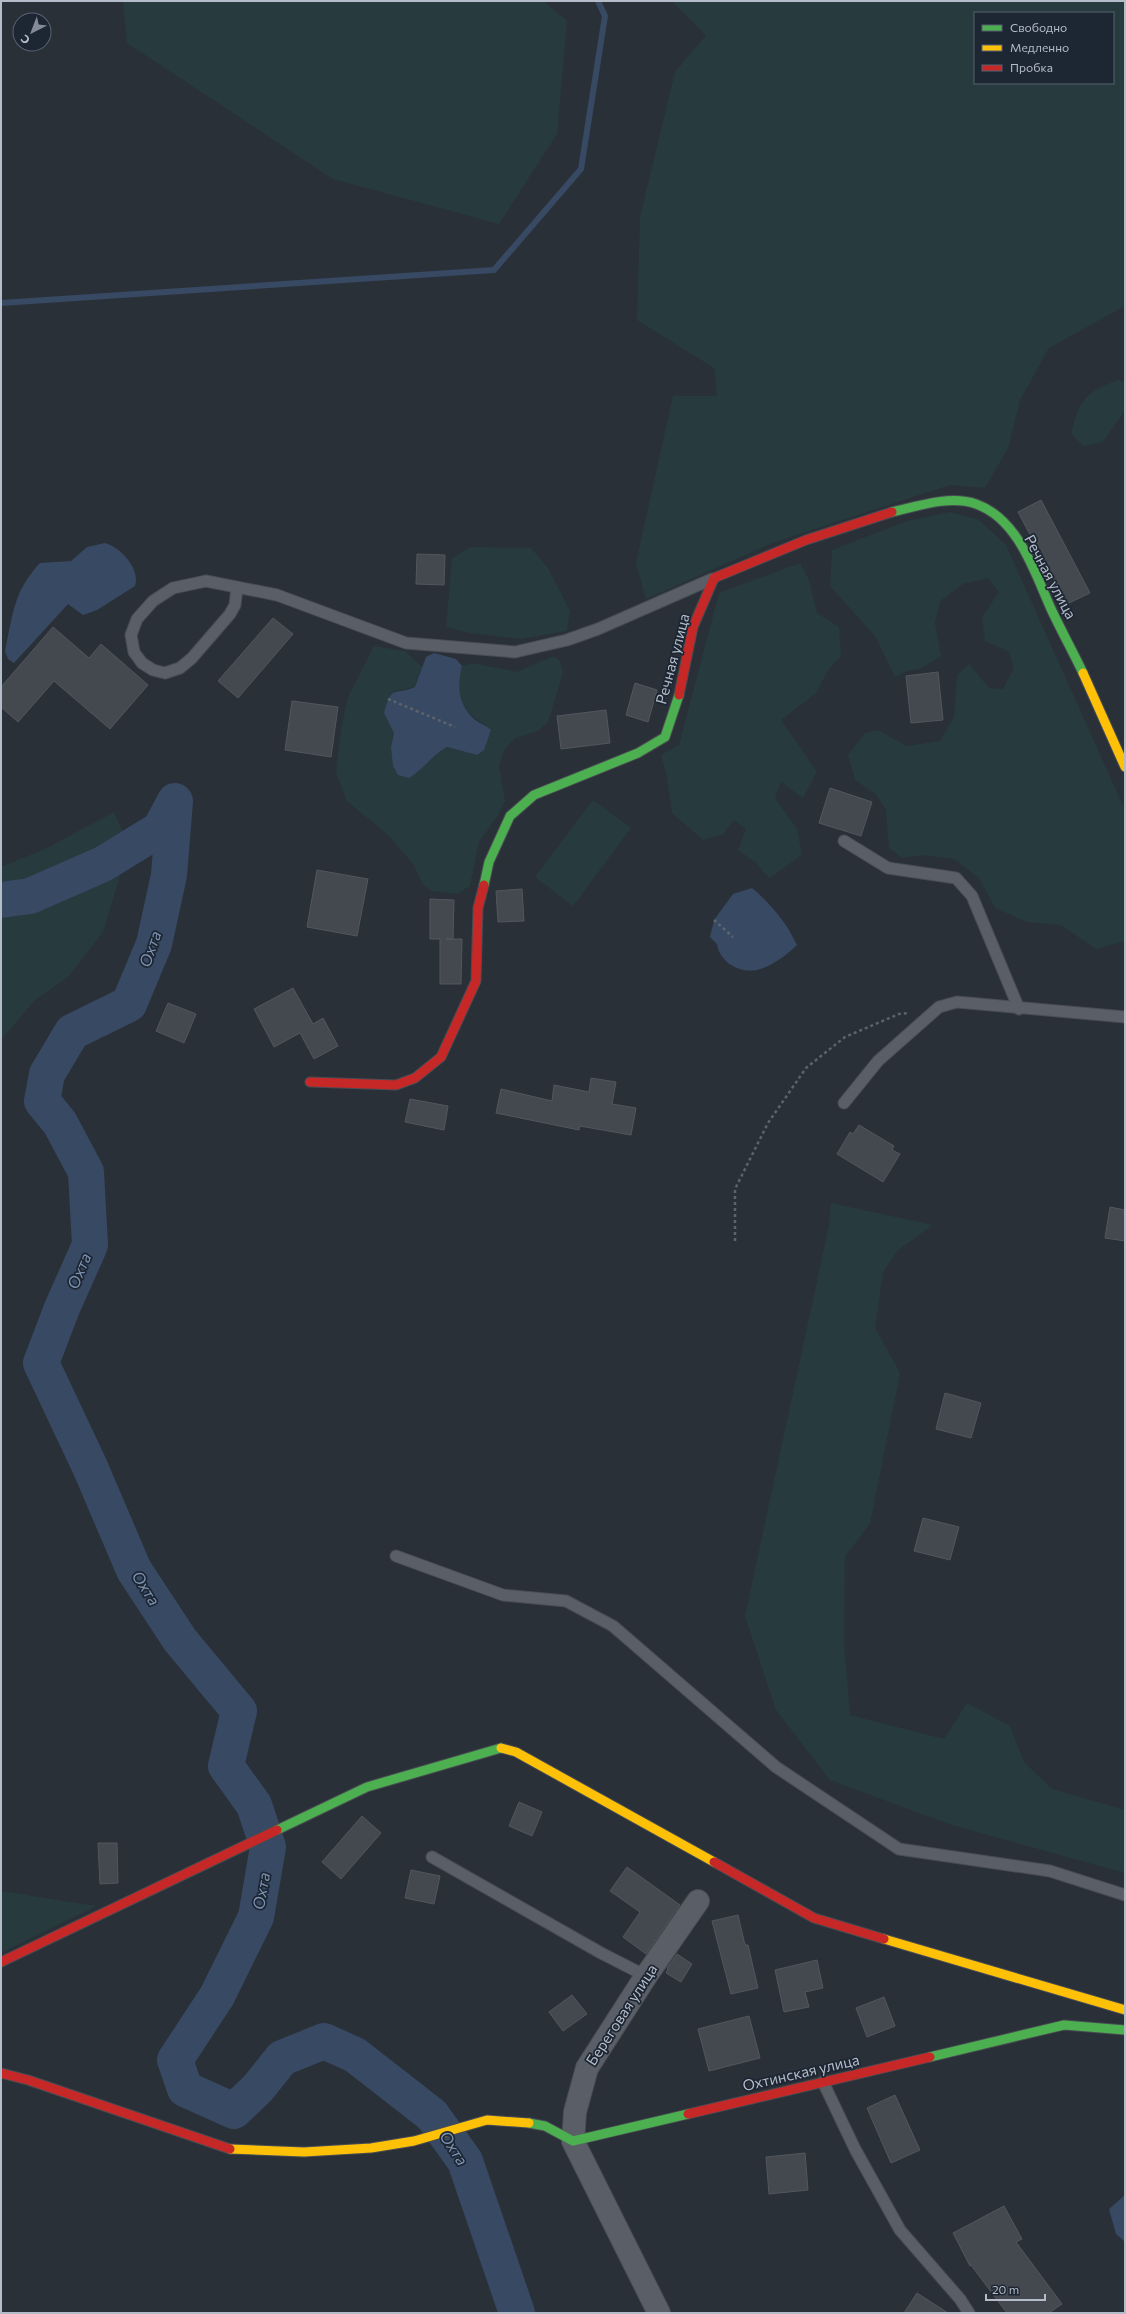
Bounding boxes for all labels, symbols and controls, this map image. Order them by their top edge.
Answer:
north arrow [12,12,52,52]
legend [974,12,1114,84]
text: Свободно [1010,20,1067,34]
text: С [17,32,32,47]
text: Медленно [1010,40,1069,54]
text: Пробка [1010,60,1053,74]
street label: Речная улица [1021,531,1081,622]
street label: Речная улица [651,611,693,706]
water label: Охта [134,928,165,970]
water label: Охта [63,1250,95,1292]
water label: Охта [128,1567,164,1609]
water label: Охта [248,1871,273,1911]
street label: Береговая улица [582,1961,661,2068]
street label: Охтинская улица [741,2050,861,2094]
water label: Охта [436,2127,473,2169]
scale bar [986,2276,1045,2302]
text: 20 m [992,2282,1019,2296]

